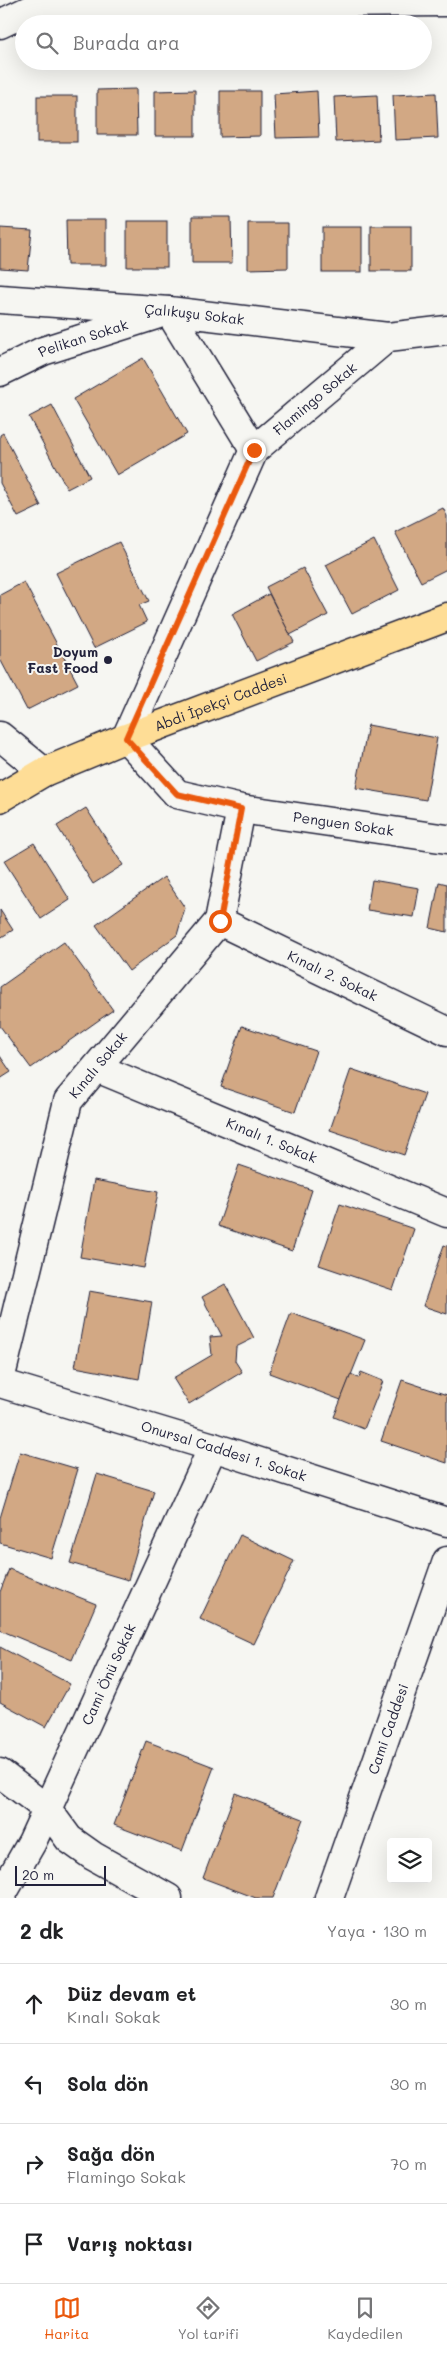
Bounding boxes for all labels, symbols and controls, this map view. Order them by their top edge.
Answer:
search box [15,15,432,70]
icon: search [33,29,61,57]
text: Burada ara [73,30,180,55]
street label: Çalıkuşu Sokak [144,299,245,329]
street label: Pelikan Sokak [35,315,130,361]
street label: Flamingo Sokak [269,358,361,439]
route end [243,439,266,462]
place label: Doyum Fast Food [27,642,98,677]
marker: Doyum Fast Food [102,654,114,666]
street label: Abdi İpekçi Caddesi [151,668,290,736]
street label: Penguen Sokak [292,807,395,840]
route start [209,910,232,933]
street label: Kınalı 2. Sokak [284,945,381,1005]
street label: Kınalı Sokak [64,1027,131,1102]
street label: Kınalı 1. Sokak [224,1113,320,1167]
street label: Onursal Caddesi 1. Sokak [139,1416,309,1485]
street label: Cami Önü Sokak [77,1620,140,1728]
street label: Cami Caddesi [363,1681,412,1777]
map controls [387,1838,432,1883]
button: layers [387,1838,432,1883]
scale bar [15,1863,106,1886]
text: 20 m [22,1865,54,1884]
text: 2 dk [20,1917,64,1944]
text: Yaya · 130 m [327,1920,427,1941]
text: Düz devam et [67,1981,196,2006]
icon: ahead [20,1990,48,2018]
text: 30 m [390,1993,427,2014]
text: Kınalı Sokak [67,2006,160,2027]
icon: left [20,2070,48,2098]
text: Sola dön [67,2071,149,2096]
text: 30 m [390,2073,427,2094]
text: Sağa dön [67,2141,155,2166]
icon: right [20,2150,48,2178]
text: 70 m [390,2153,427,2174]
text: Flamingo Sokak [67,2166,186,2187]
icon: arrive [20,2230,48,2258]
text: Varış noktası [67,2231,193,2256]
tab: Harita [44,2294,89,2343]
tab: Yol tarifi [178,2294,239,2343]
tab: Kaydedilen [328,2294,403,2343]

